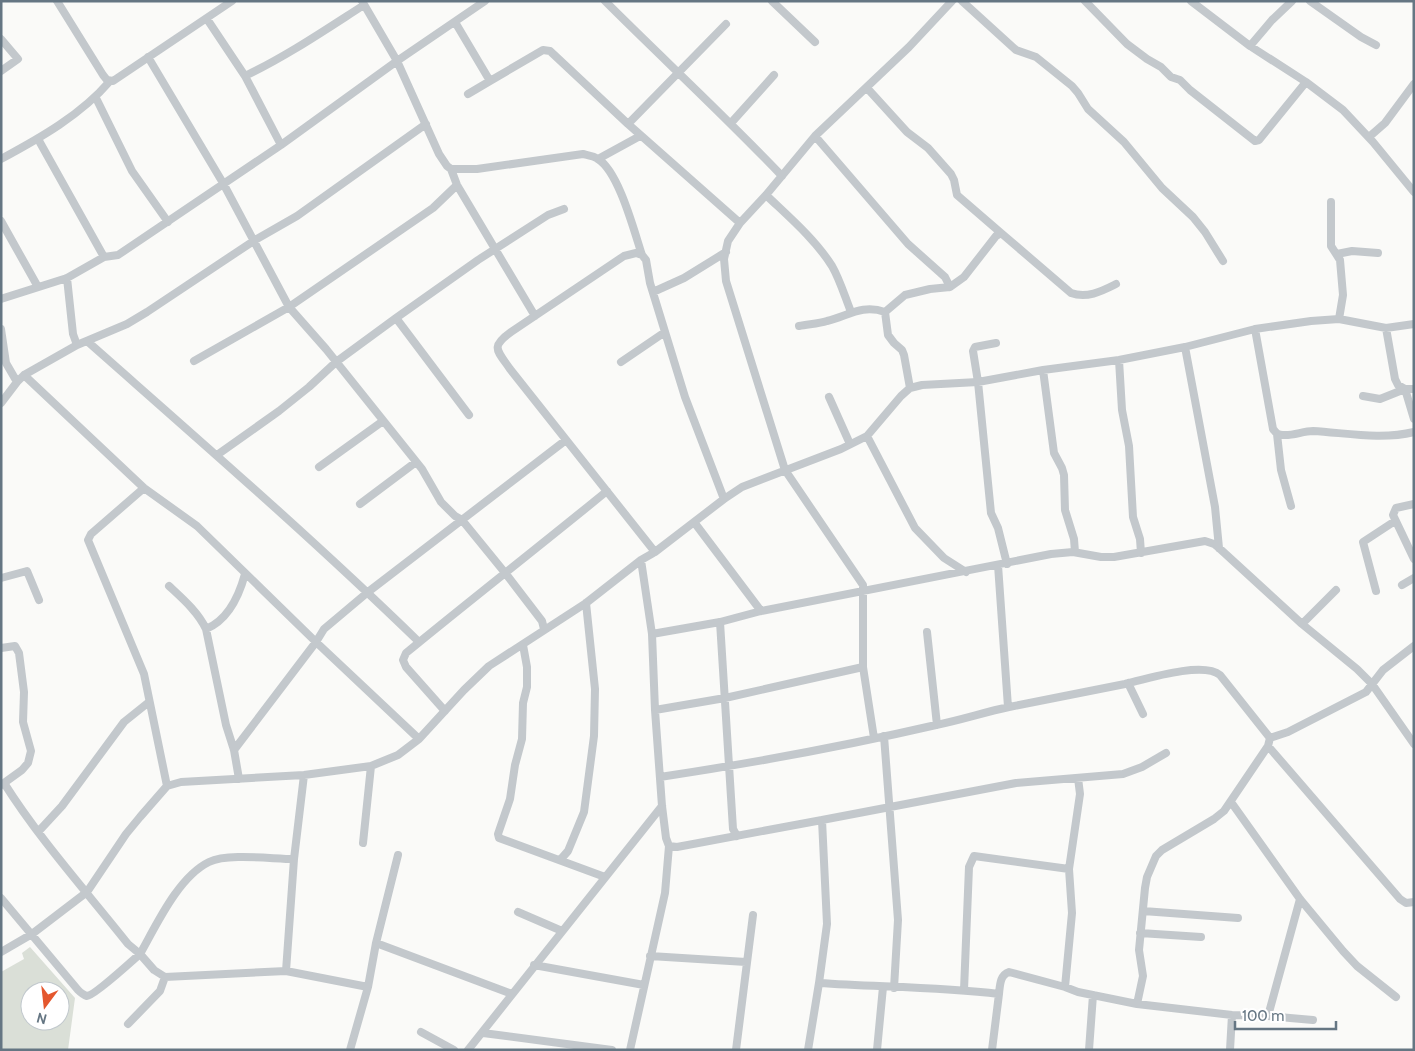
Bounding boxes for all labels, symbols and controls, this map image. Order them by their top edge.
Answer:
north arrow [20,981,70,1031]
scale bar [1235,998,1336,1030]
text: 100 m [1242,1007,1284,1025]
text: N [35,1009,49,1029]

